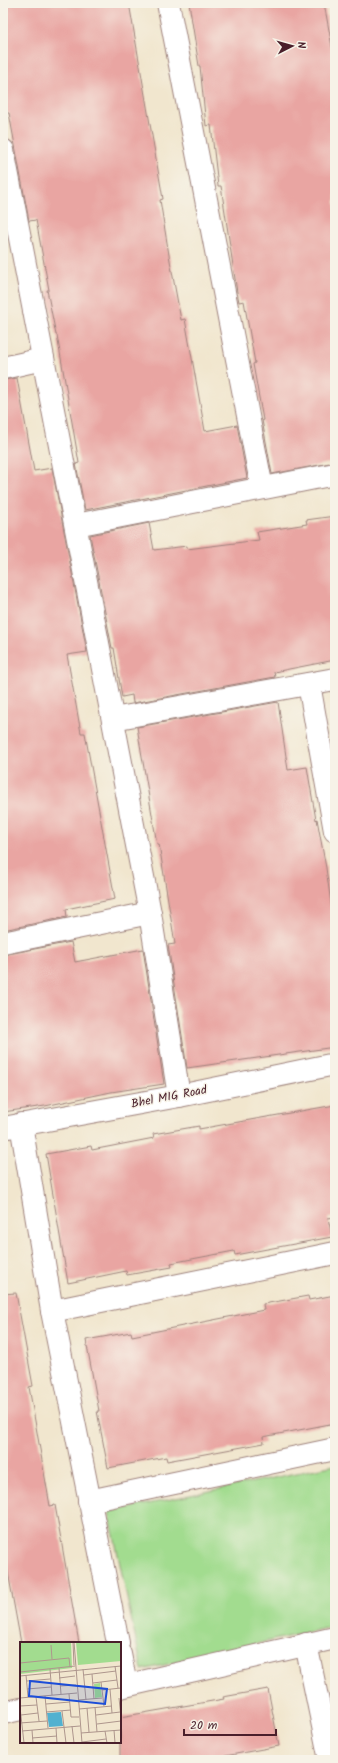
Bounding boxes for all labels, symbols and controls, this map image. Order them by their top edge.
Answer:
north arrow [272,26,312,66]
text: N [292,41,310,50]
street label: Bhel MIG Road [130,1080,209,1114]
inset map [20,1642,121,1743]
scale bar [184,1711,276,1737]
text: 20 m [190,1716,218,1735]

